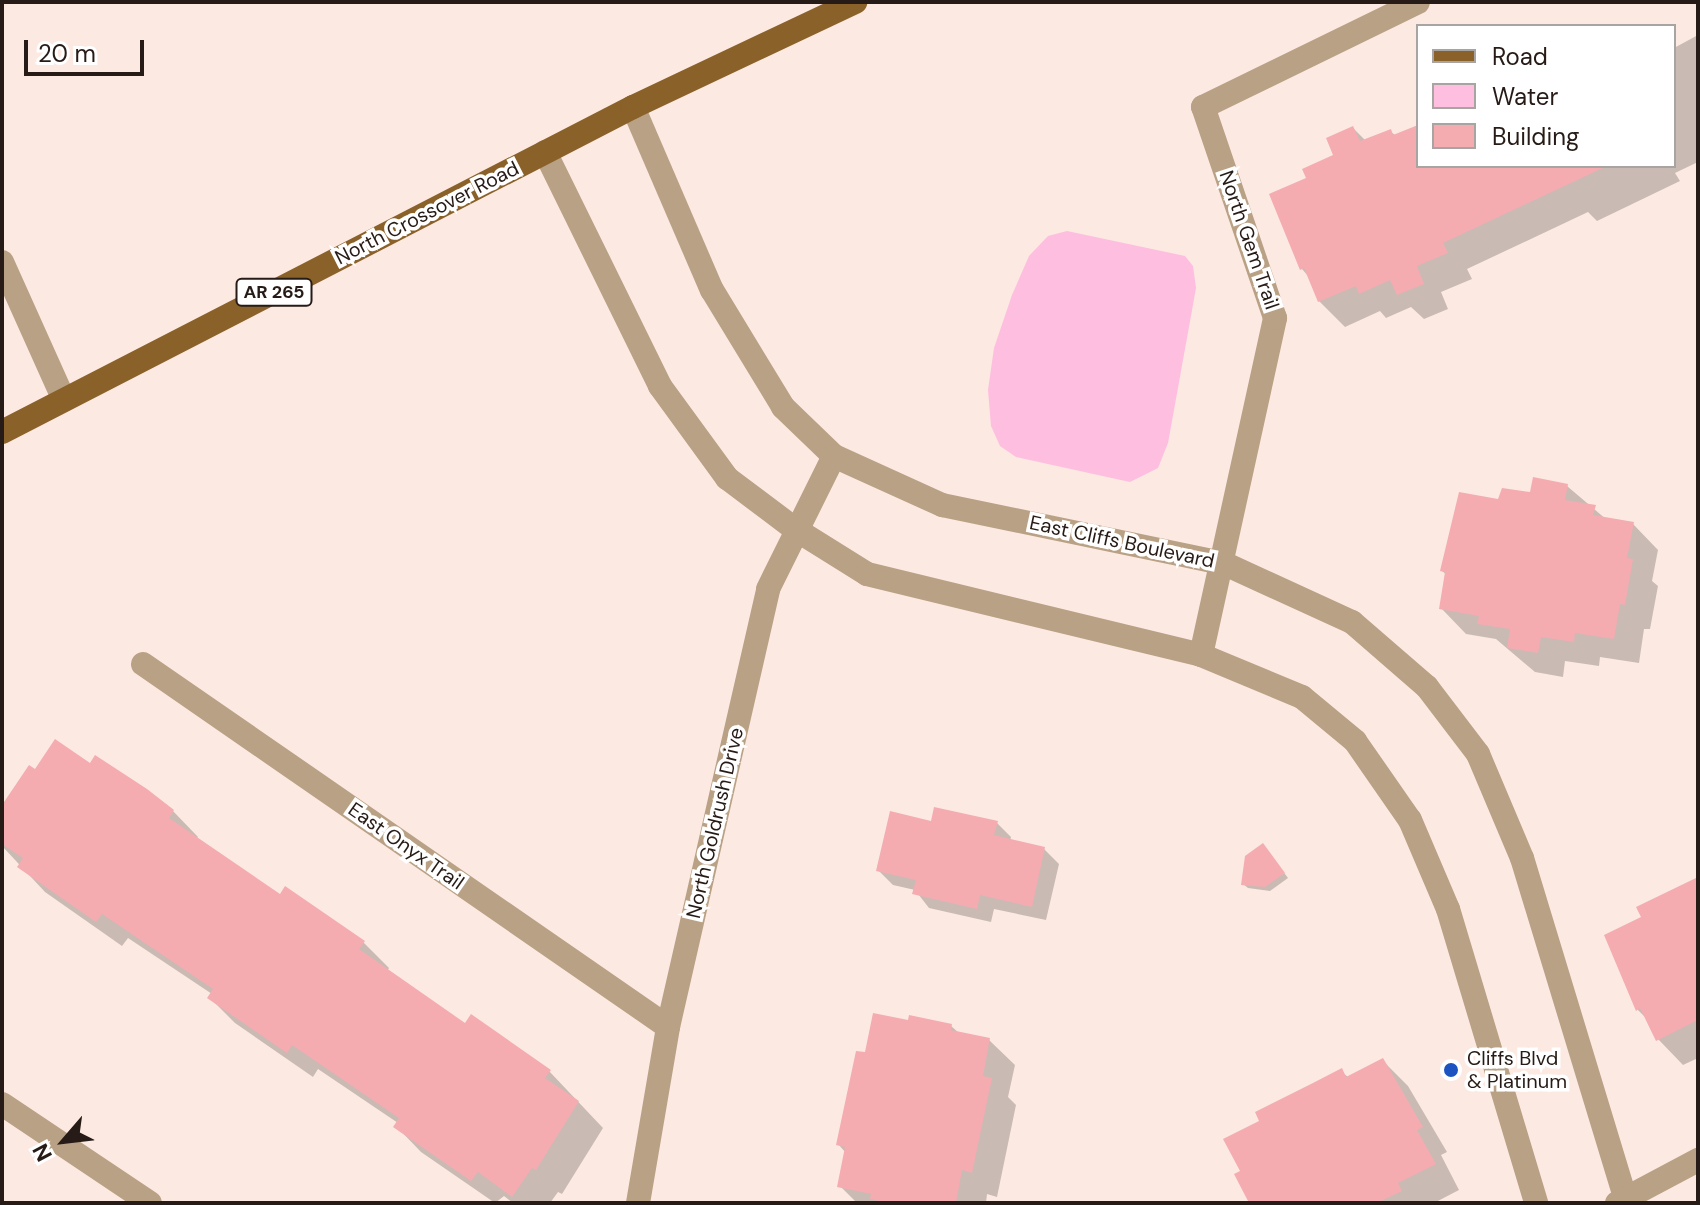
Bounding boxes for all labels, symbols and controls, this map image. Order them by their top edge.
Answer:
scale bar [28,24,148,74]
legend [1416,24,1676,168]
text: 20 m [38,38,96,69]
text: Road [1492,41,1548,72]
text: Water [1492,81,1558,112]
text: Building [1492,121,1579,152]
street label: North Crossover Road [331,156,523,270]
street label: North Gem Trail [1214,168,1284,312]
road number: AR 265 [234,278,314,306]
street label: East Cliffs Boulevard [1027,511,1217,573]
street label: North Goldrush Drive [681,725,749,921]
street label: East Onyx Trail [344,797,468,895]
place label: Cliffs Blvd & Platinum [1467,1046,1567,1093]
marker: Cliffs Blvd & Platinum [1442,1061,1460,1079]
north arrow [24,1101,104,1181]
text: N [26,1139,59,1166]

